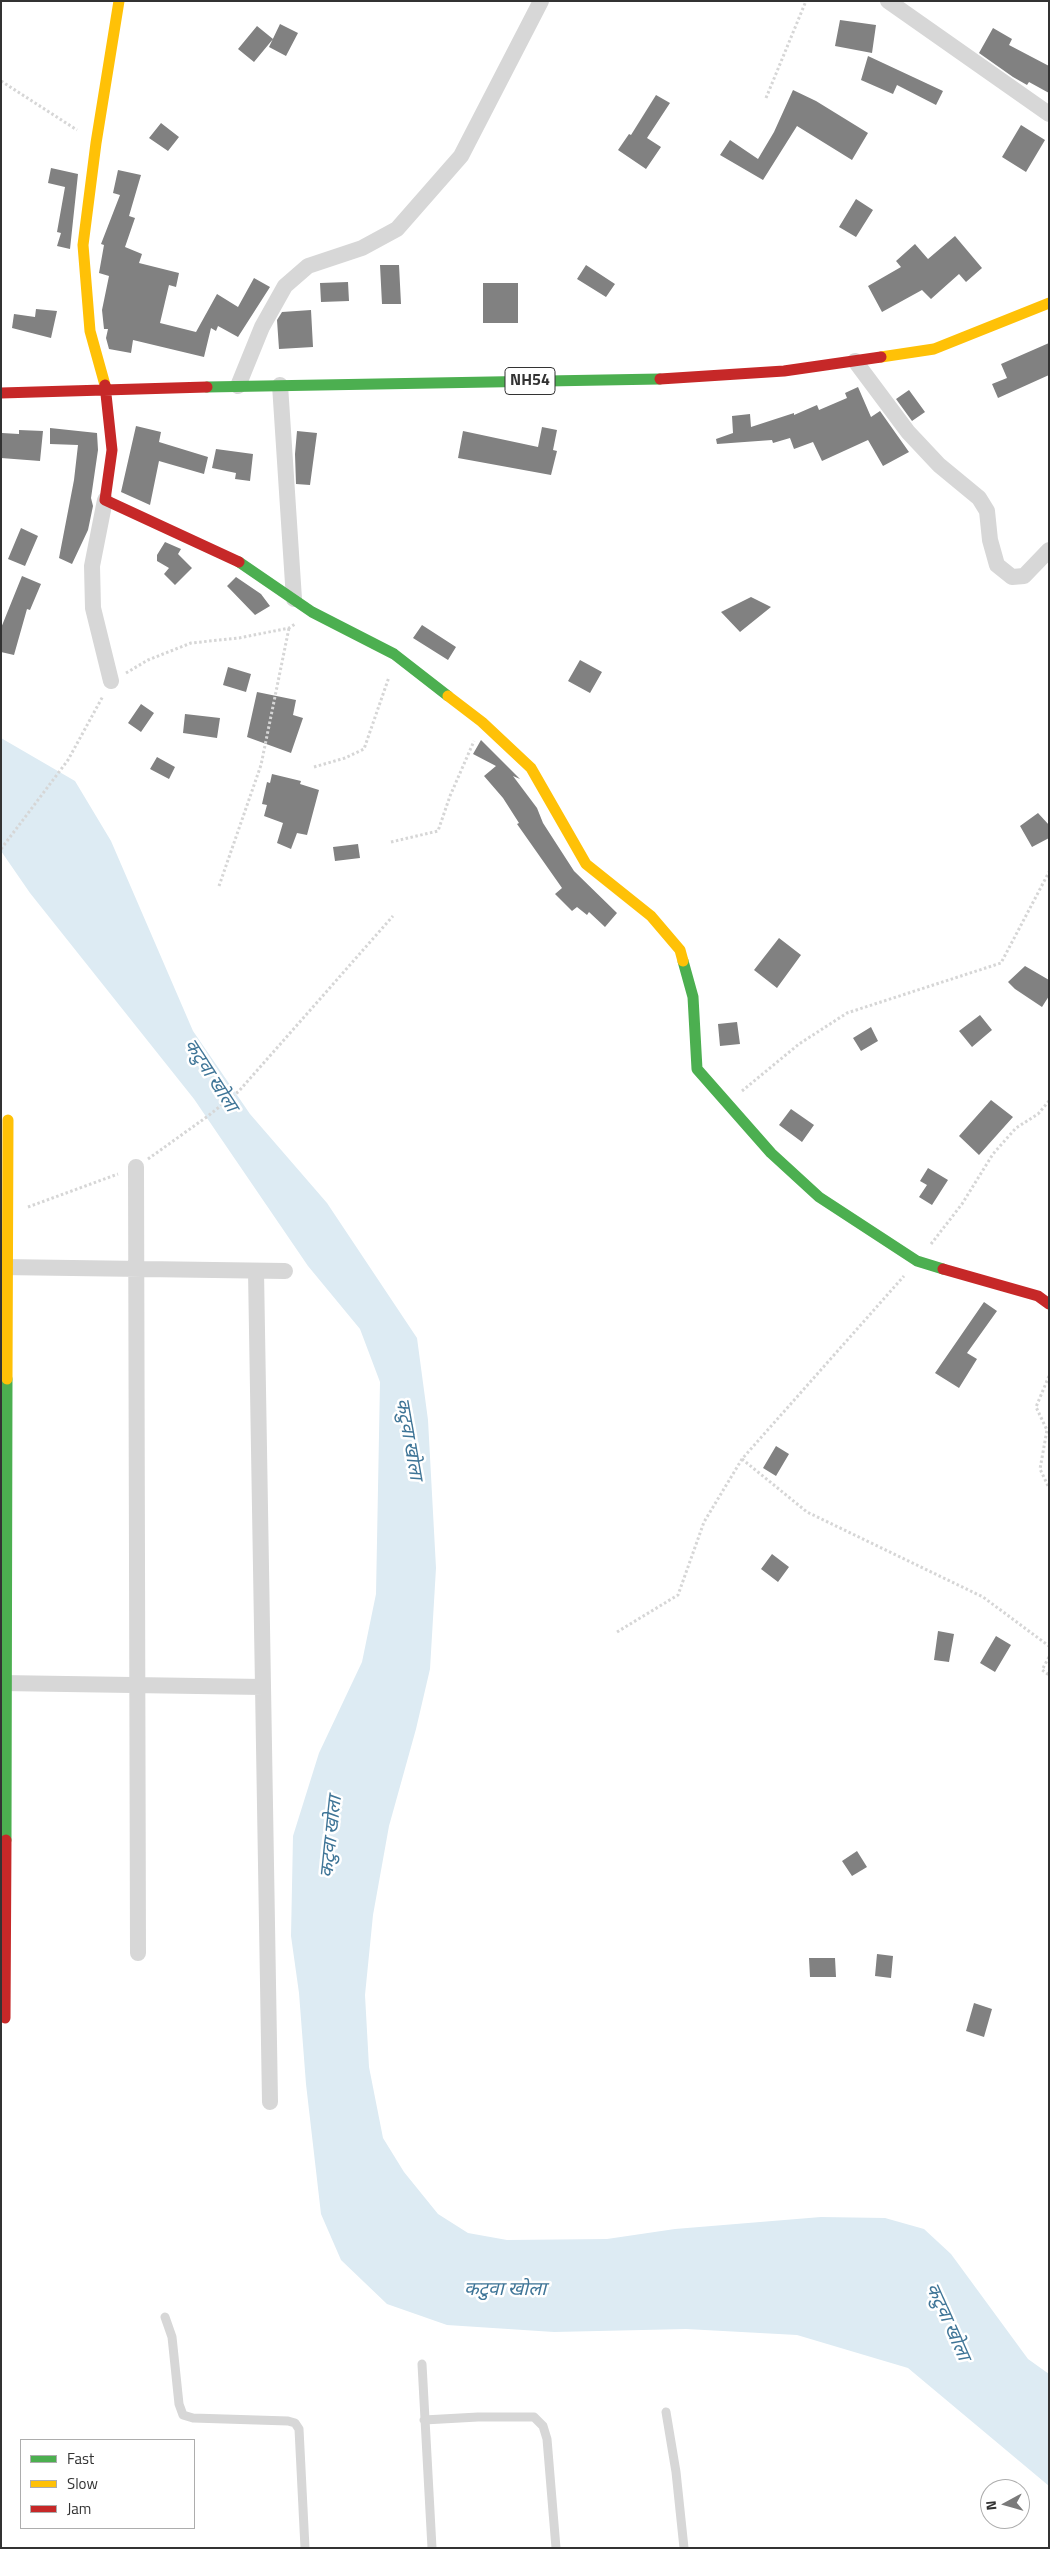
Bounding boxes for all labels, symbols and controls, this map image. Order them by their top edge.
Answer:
road number: NH54 [505,368,555,394]
water label: कटुवा खोला [178,1035,242,1117]
water label: कटुवा खोला [390,1397,426,1481]
water label: कटुवा खोला [316,1795,348,1879]
water label: कटुवा खोला [464,2279,546,2301]
water label: कटुवा खोला [920,2280,974,2364]
legend [20,2439,195,2529]
text: Fast [67,2447,94,2470]
text: Slow [67,2472,98,2495]
north arrow [980,2479,1030,2529]
text: Jam [67,2497,91,2520]
text: N [980,2500,1002,2511]

